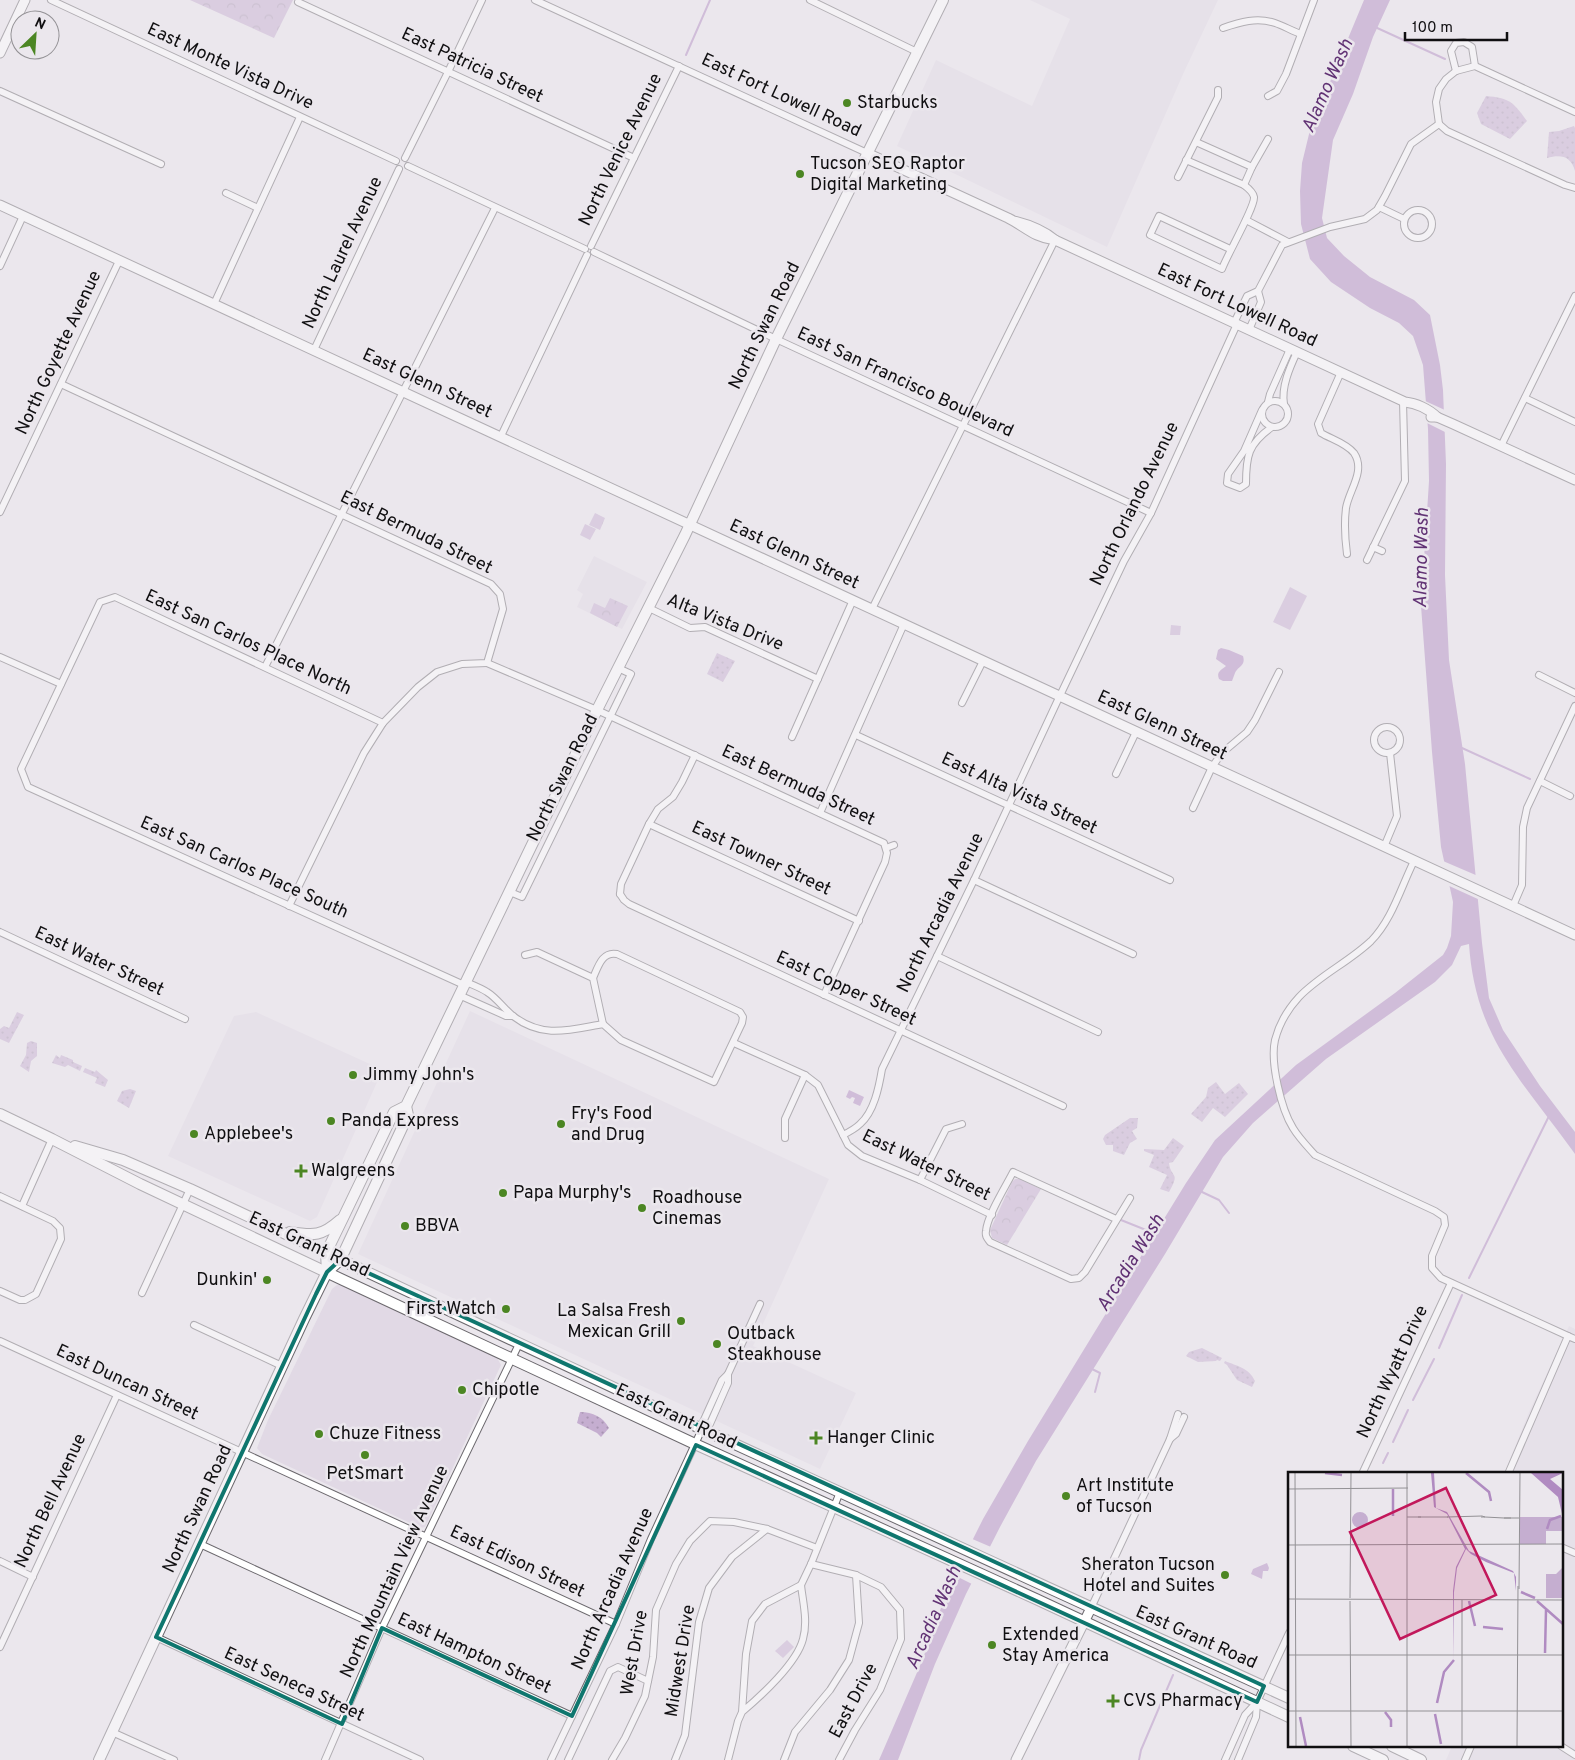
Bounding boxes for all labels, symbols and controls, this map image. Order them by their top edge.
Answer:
north arrow [10,10,60,60]
scale bar [1405,10,1508,42]
text: N [32,15,48,34]
street label: East Monte Vista Drive [143,18,317,116]
text: 100 m [1412,19,1453,38]
street label: East Patricia Street [397,23,547,109]
water label: Alamo Wash [1297,35,1360,137]
street label: East Fort Lowell Road [697,49,865,143]
street label: North Venice Avenue [574,70,668,230]
place label: Starbucks [857,92,938,115]
marker: Starbucks [841,97,853,109]
place label: Tucson SEO Raptor Digital Marketing [810,153,965,197]
marker: Tucson SEO Raptor Digital Marketing [794,168,806,180]
street label: North Laurel Avenue [298,173,388,333]
street label: North Swan Road [724,258,806,394]
street label: East Fort Lowell Road [1153,259,1321,353]
street label: North Goyette Avenue [11,267,107,439]
street label: East San Francisco Boulevard [793,323,1017,443]
street label: East Glenn Street [358,344,496,424]
street label: North Orlando Avenue [1085,418,1185,590]
street label: East Bermuda Street [336,486,496,580]
water label: Alamo Wash [1409,507,1435,608]
street label: East Glenn Street [725,515,863,595]
street label: East San Carlos Place North [141,585,355,701]
street label: Alta Vista Drive [663,589,787,657]
street label: East Glenn Street [1093,686,1231,766]
street label: North Swan Road [522,710,604,846]
street label: East Bermuda Street [718,740,878,832]
street label: East Alta Vista Street [937,748,1101,840]
street label: East San Carlos Place South [136,812,352,924]
street label: East Towner Street [688,817,834,901]
street label: North Arcadia Avenue [892,829,990,997]
street label: East Water Street [31,922,167,1002]
street label: East Copper Street [772,946,920,1032]
place label: Jimmy John's [363,1064,475,1087]
marker: Jimmy John's [347,1069,359,1081]
place label: Fry's Food and Drug [571,1103,652,1147]
place label: Panda Express [341,1110,459,1133]
marker: Panda Express [325,1115,337,1127]
marker: Fry's Food and Drug [555,1118,567,1130]
place label: Applebee's [204,1123,293,1146]
street label: East Water Street [858,1125,994,1207]
marker: Applebee's [188,1128,200,1140]
place label: Walgreens [311,1160,395,1183]
marker: Walgreens [295,1165,307,1177]
place label: Papa Murphy's [513,1182,632,1205]
marker: Papa Murphy's [497,1187,509,1199]
place label: Roadhouse Cinemas [652,1187,742,1231]
marker: Roadhouse Cinemas [636,1202,648,1214]
street label: East Grant Road [245,1207,373,1283]
water label: Arcadia Wash [1092,1209,1171,1316]
place label: BBVA [415,1215,460,1238]
marker: BBVA [399,1220,411,1232]
place label: Dunkin' [196,1269,257,1292]
marker: Dunkin' [261,1274,273,1286]
place label: First Watch [406,1298,496,1321]
place label: La Salsa Fresh Mexican Grill [557,1300,671,1344]
street label: North Wyatt Drive [1352,1302,1434,1442]
marker: First Watch [500,1303,512,1315]
marker: La Salsa Fresh Mexican Grill [675,1315,687,1327]
place label: Outback Steakhouse [727,1323,821,1367]
marker: Outback Steakhouse [711,1338,723,1350]
street label: East Duncan Street [52,1340,202,1426]
place label: Chipotle [472,1379,540,1402]
street label: East Grant Road [612,1379,740,1455]
marker: Chipotle [456,1384,468,1396]
place label: Chuze Fitness [329,1423,441,1446]
place label: Hanger Clinic [827,1427,935,1450]
marker: Chuze Fitness [313,1428,325,1440]
street label: North Bell Avenue [10,1430,92,1572]
marker: Hanger Clinic [809,1431,823,1445]
street label: North Swan Road [158,1441,238,1577]
marker: PetSmart [359,1449,371,1461]
street label: North Mountain View Avenue [336,1462,454,1682]
place label: PetSmart [326,1463,404,1486]
inset map [1288,1472,1562,1748]
place label: Art Institute of Tucson [1076,1475,1174,1519]
marker: Art Institute of Tucson [1060,1490,1072,1502]
street label: North Arcadia Avenue [567,1504,659,1674]
street label: East Edison Street [446,1521,588,1603]
place label: Sheraton Tucson Hotel and Suites [1081,1554,1215,1598]
water label: Arcadia Wash [901,1562,968,1673]
marker: Sheraton Tucson Hotel and Suites [1219,1569,1231,1581]
street label: East Grant Road [1132,1601,1260,1675]
street label: Midwest Drive [661,1603,701,1719]
street label: East Hampton Street [393,1608,555,1700]
street label: West Drive [616,1609,654,1697]
place label: Extended Stay America [1002,1624,1109,1668]
marker: Extended Stay America [986,1639,998,1651]
street label: East Seneca Street [220,1642,368,1728]
street label: East Drive [825,1659,883,1743]
place label: CVS Pharmacy [1123,1690,1243,1713]
marker: CVS Pharmacy [1107,1695,1119,1707]

